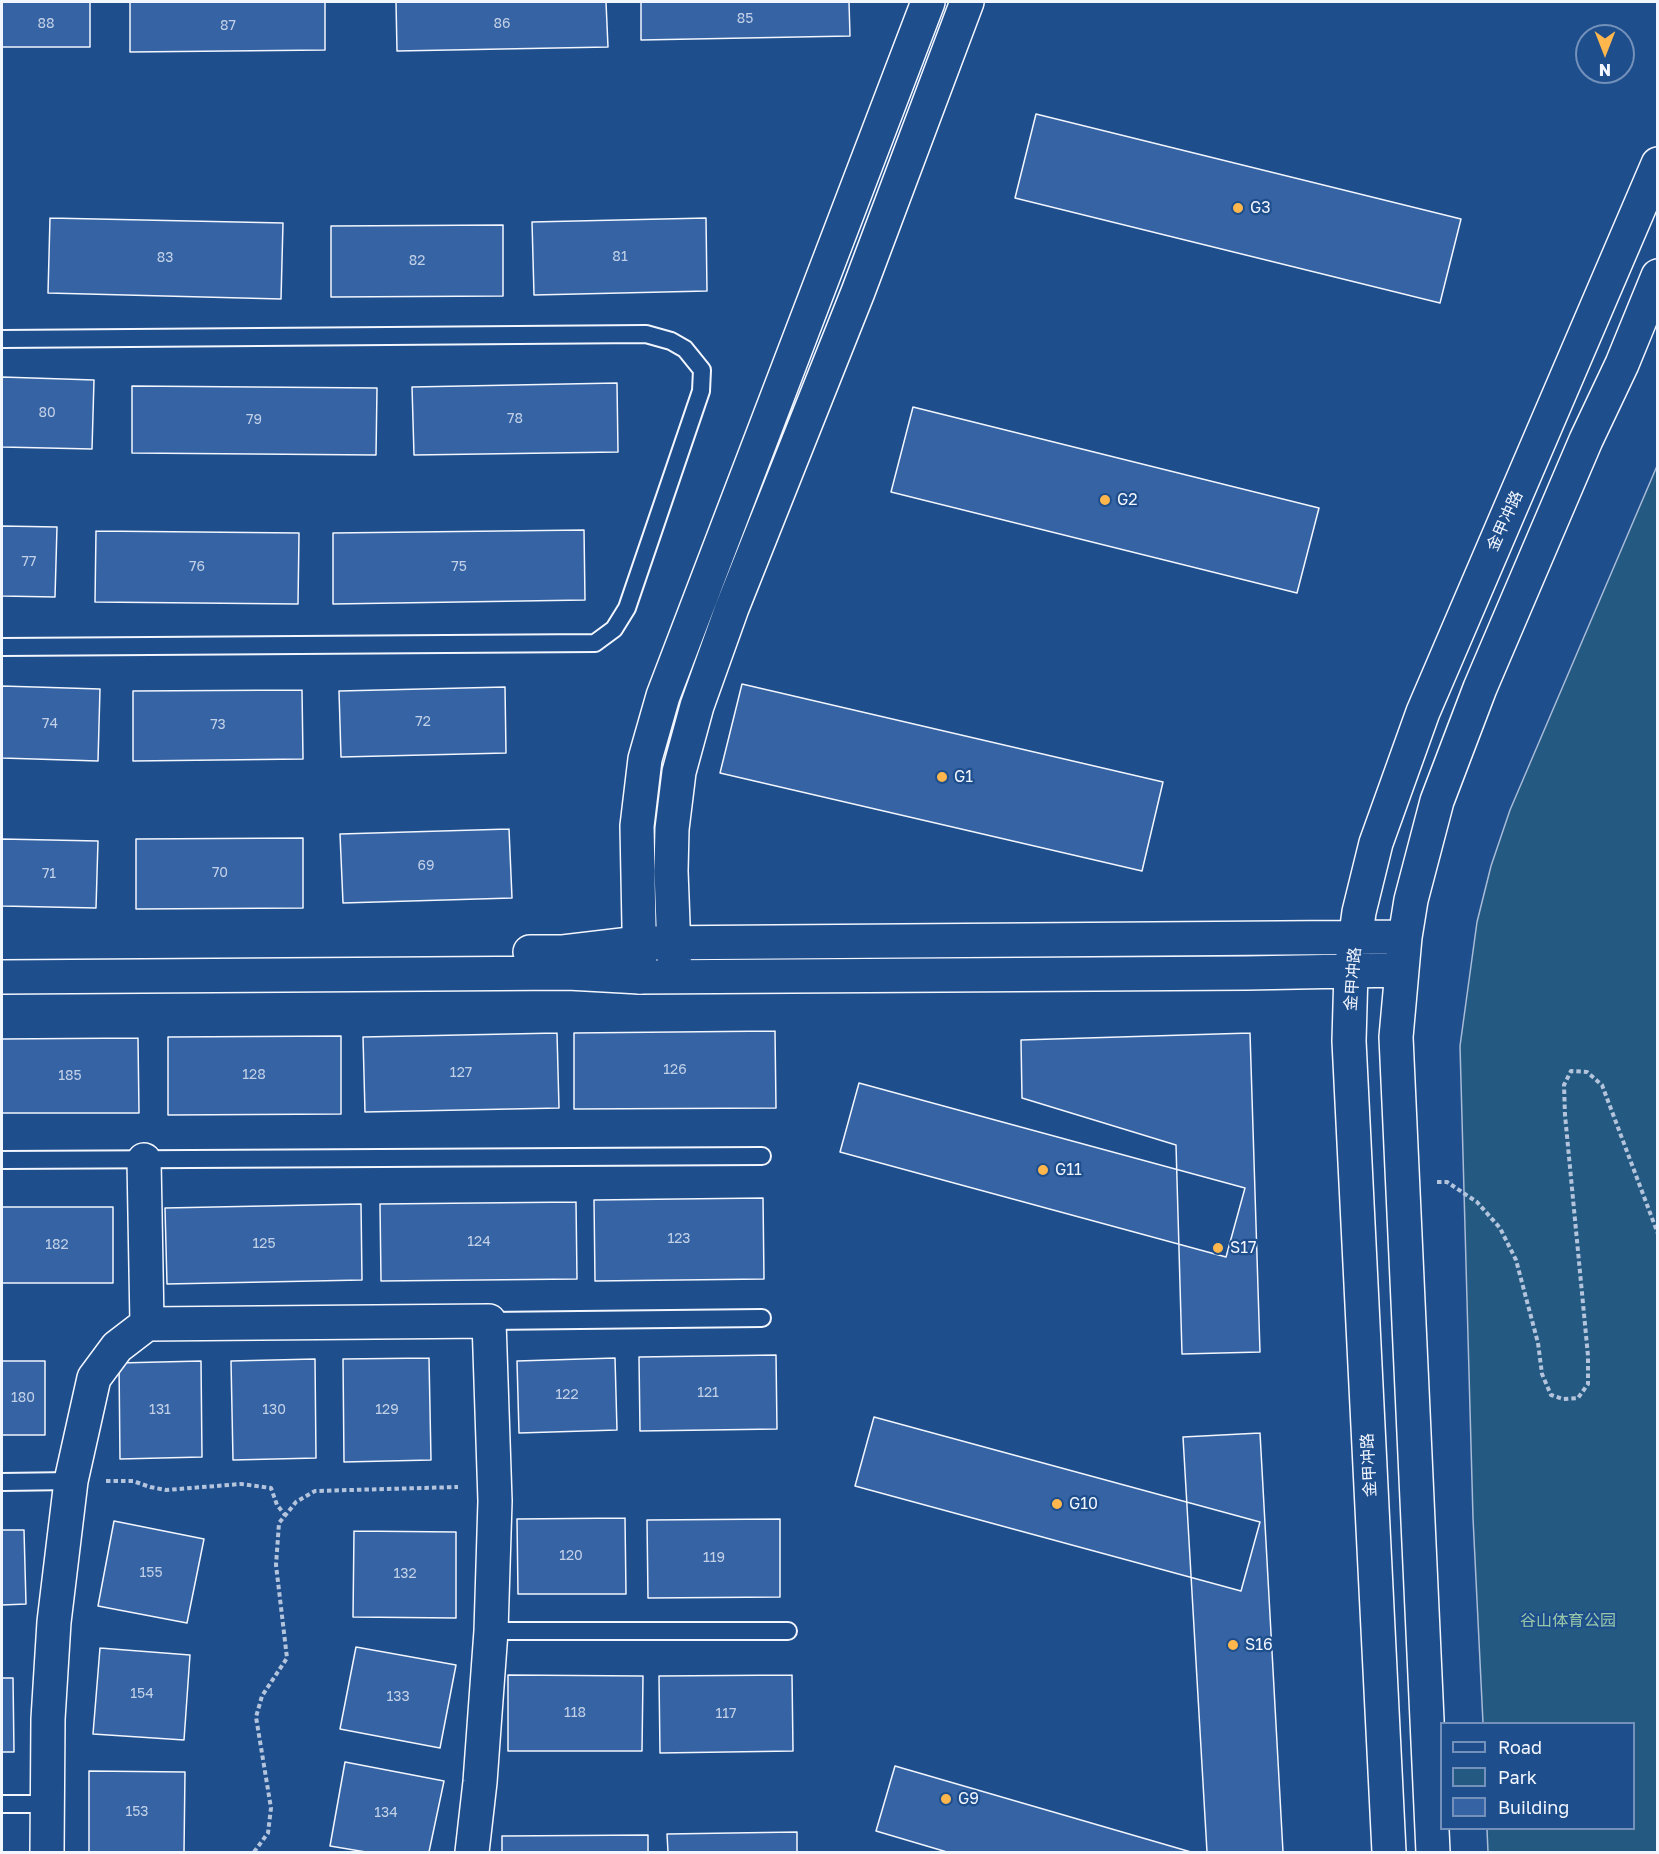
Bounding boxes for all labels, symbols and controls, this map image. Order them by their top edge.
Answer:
house number: 85 [737,11,753,27]
house number: 88 [37,16,55,32]
house number: 86 [493,16,511,32]
house number: 87 [220,18,236,34]
north arrow [1575,24,1635,84]
text: N [1599,60,1611,80]
place label: G3 [1250,198,1271,218]
marker: G3 [1231,201,1245,215]
house number: 81 [612,249,628,265]
house number: 83 [157,250,173,266]
house number: 82 [409,253,425,269]
house number: 80 [38,405,56,421]
house number: 78 [507,411,523,427]
house number: 79 [246,412,262,428]
street label: 金甲冲路 [1483,488,1527,554]
place label: G2 [1117,490,1138,510]
marker: G2 [1098,493,1112,507]
house number: 77 [22,554,36,570]
house number: 76 [189,559,205,575]
house number: 75 [451,559,467,575]
house number: 72 [415,714,431,730]
house number: 74 [42,716,58,732]
house number: 73 [210,717,226,733]
place label: G1 [954,767,973,787]
marker: G1 [935,770,949,784]
house number: 69 [418,858,434,874]
house number: 70 [212,865,228,881]
house number: 71 [42,866,56,882]
street label: 金甲冲路 [1341,946,1365,1012]
house number: 126 [663,1062,687,1078]
house number: 127 [450,1065,472,1081]
house number: 128 [242,1067,266,1083]
house number: 185 [58,1068,82,1084]
place label: G11 [1055,1160,1082,1180]
marker: G11 [1036,1163,1050,1177]
house number: 123 [667,1231,691,1247]
house number: 124 [467,1234,491,1250]
house number: 125 [252,1236,276,1252]
house number: 182 [45,1237,69,1253]
place label: S17 [1230,1238,1256,1258]
marker: S17 [1211,1241,1225,1255]
house number: 121 [697,1385,719,1401]
house number: 122 [555,1387,579,1403]
house number: 180 [11,1390,35,1406]
house number: 131 [149,1402,171,1418]
house number: 130 [262,1402,286,1418]
house number: 129 [375,1402,399,1418]
street label: 金甲冲路 [1358,1433,1380,1497]
place label: G10 [1069,1494,1098,1514]
marker: G10 [1050,1497,1064,1511]
house number: 120 [559,1548,583,1564]
house number: 119 [703,1550,725,1566]
house number: 155 [139,1565,163,1581]
house number: 132 [393,1566,417,1582]
park label: 谷山体育公园 [1520,1611,1616,1631]
place label: S16 [1245,1635,1273,1655]
marker: S16 [1226,1638,1240,1652]
house number: 154 [130,1686,154,1702]
house number: 133 [386,1689,410,1705]
house number: 118 [564,1705,586,1721]
house number: 117 [716,1706,736,1722]
legend [1440,1722,1635,1830]
text: Road [1498,1736,1542,1758]
text: Park [1498,1766,1537,1788]
place label: G9 [958,1789,979,1809]
marker: G9 [939,1792,953,1806]
text: Building [1498,1796,1569,1818]
house number: 153 [125,1804,149,1820]
house number: 134 [374,1805,398,1821]

